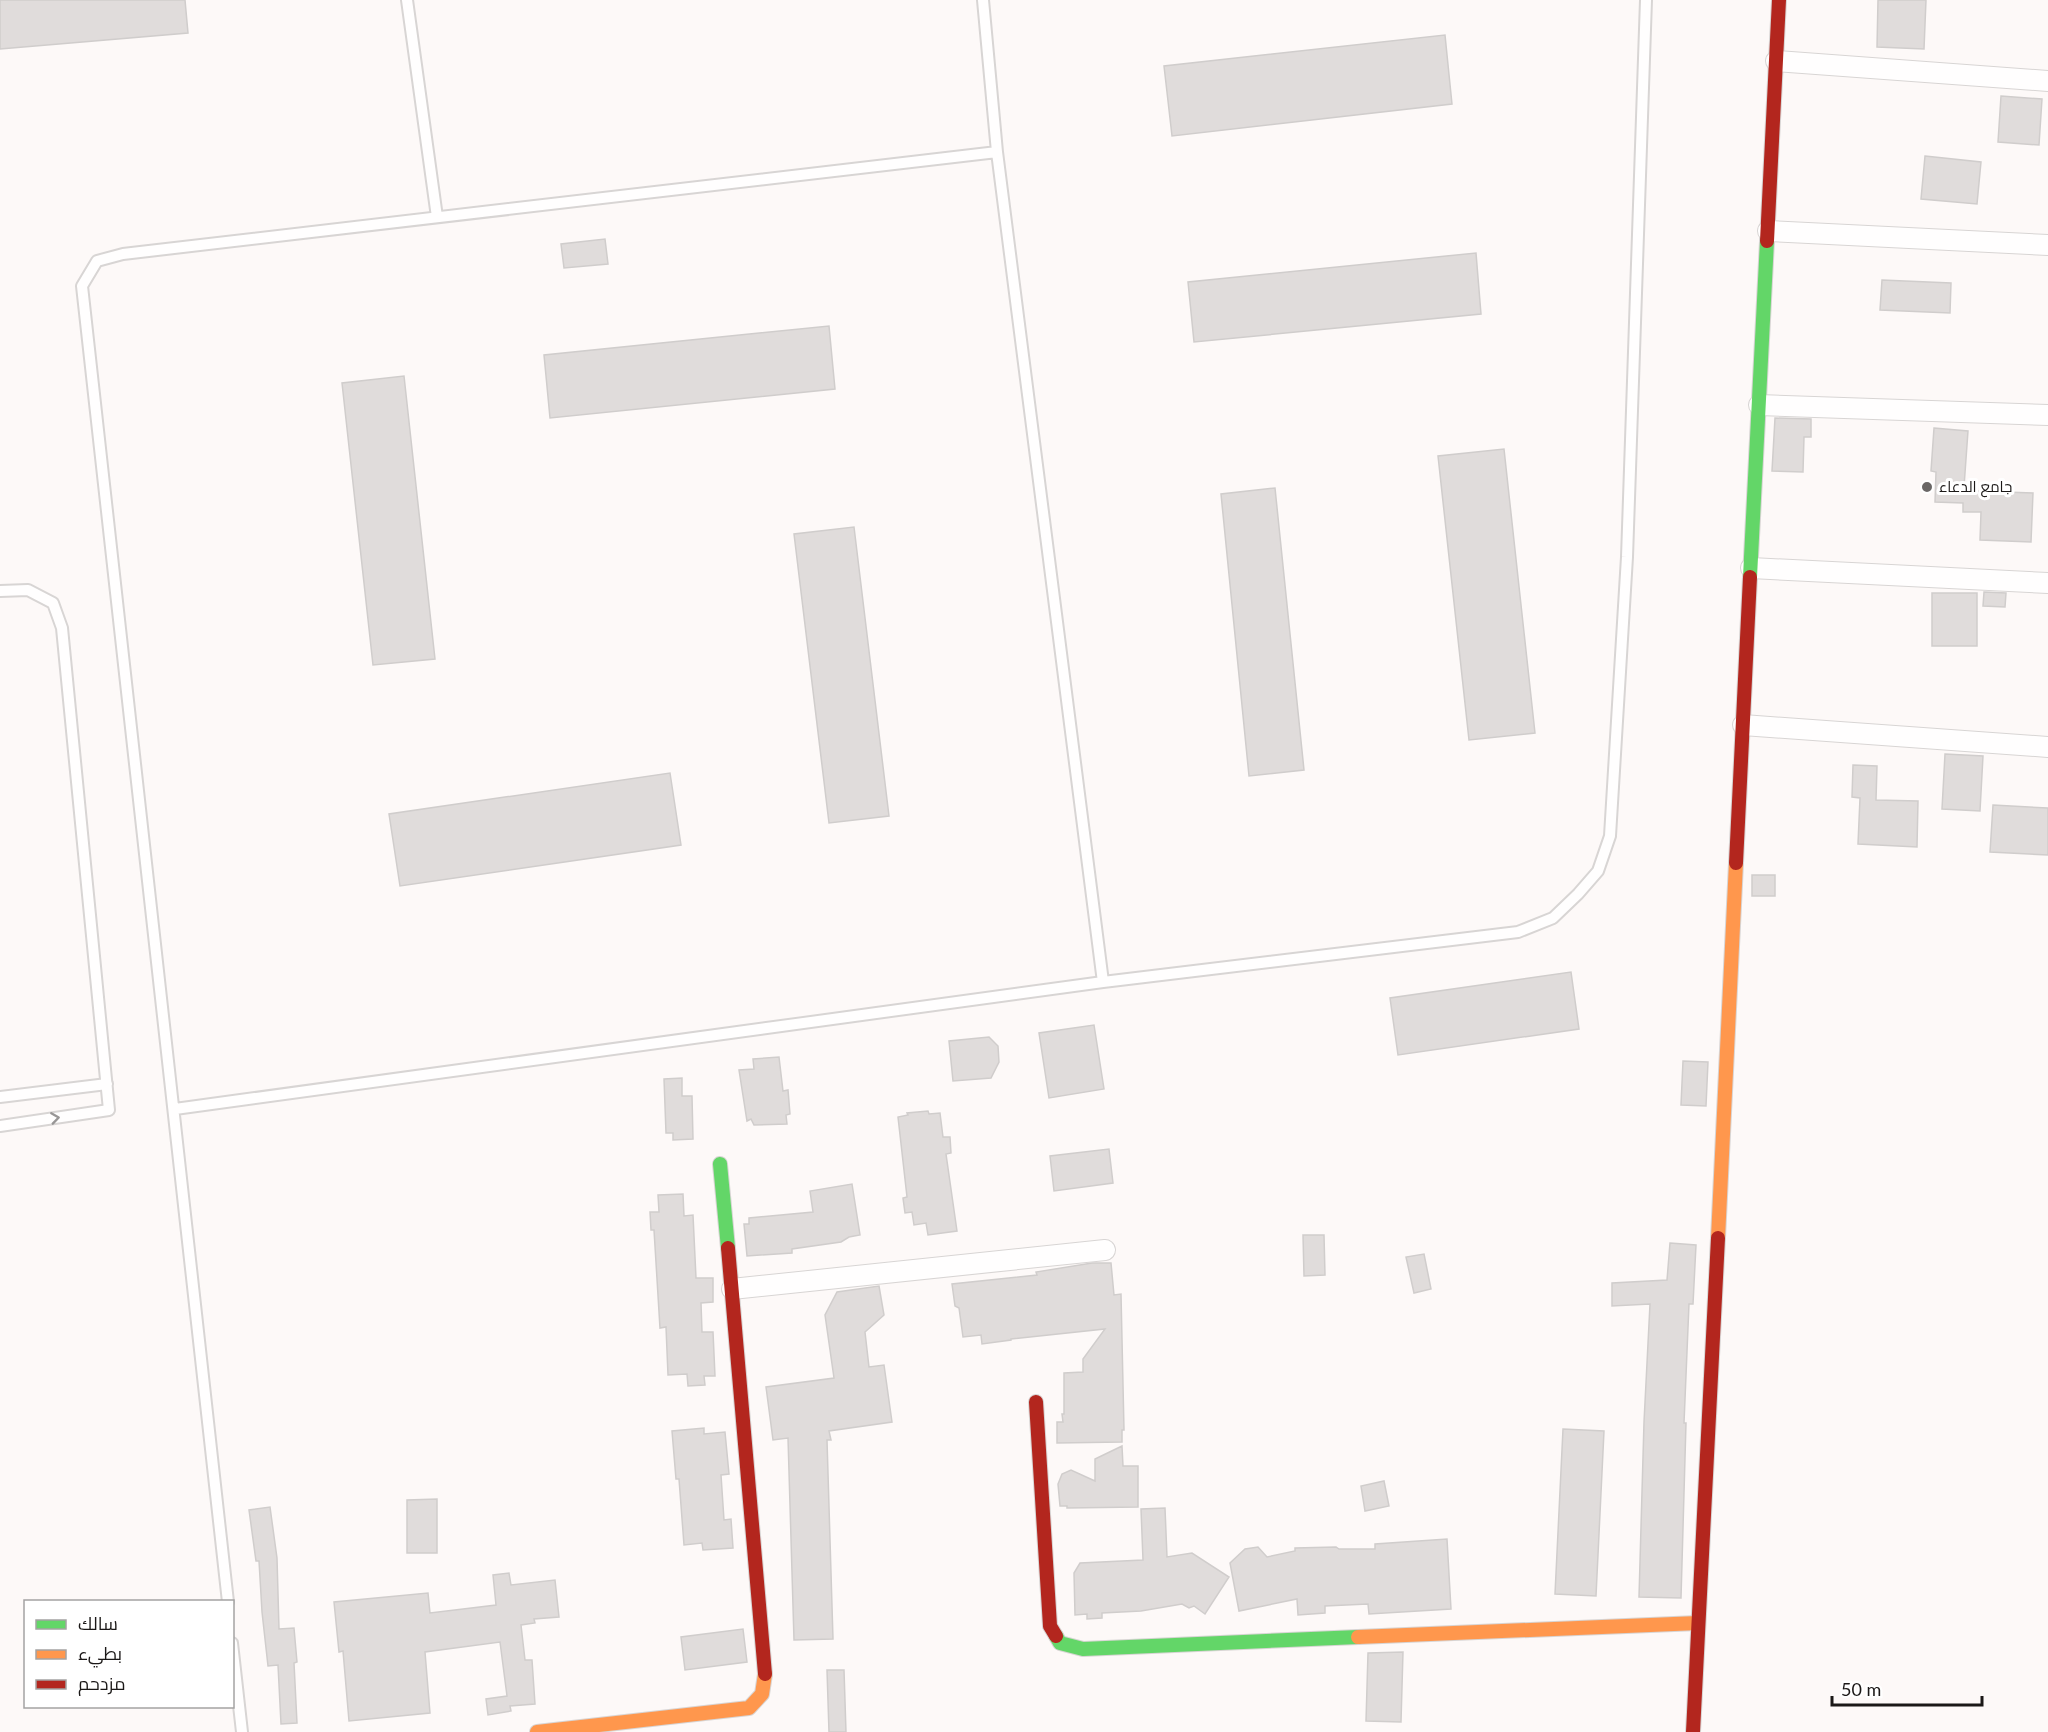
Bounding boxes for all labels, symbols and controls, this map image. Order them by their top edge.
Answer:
place label: جامع الدعاء [1939,477,2012,498]
marker: جامع الدعاء [1920,480,1934,494]
one-way arrow [50,1112,59,1124]
legend [24,1600,234,1708]
text: سالك [78,1612,118,1634]
text: بطيء [78,1642,122,1668]
scale bar [1832,1669,1982,1707]
text: مزدحم [78,1672,126,1696]
text: 50 m [1841,1678,1881,1700]

